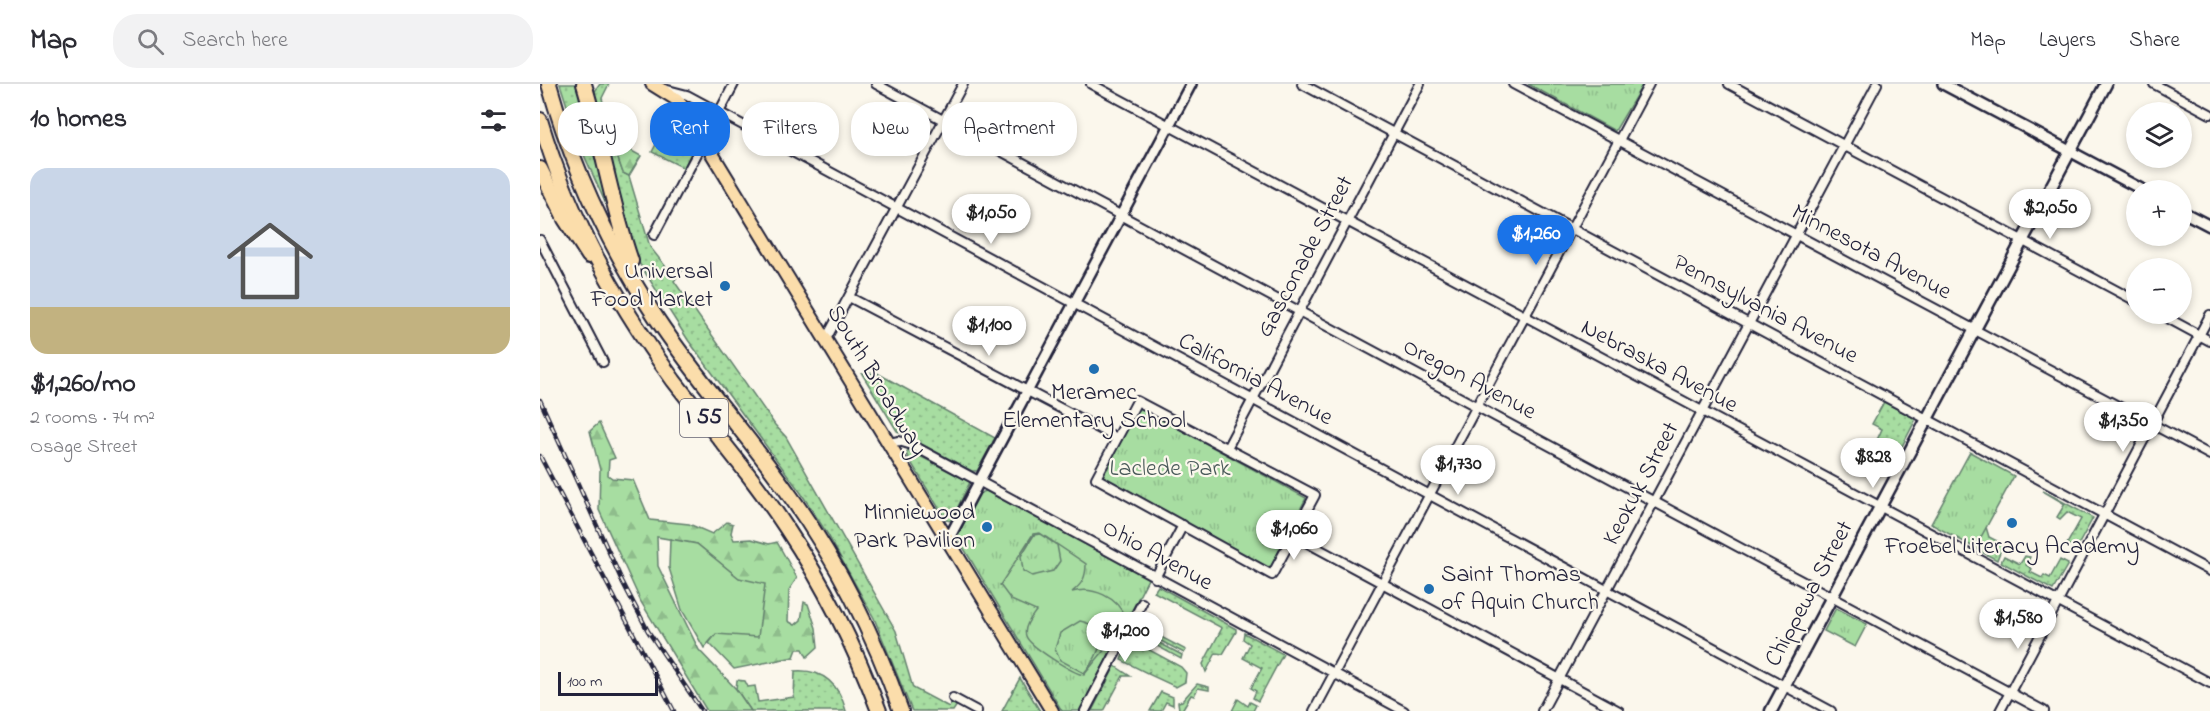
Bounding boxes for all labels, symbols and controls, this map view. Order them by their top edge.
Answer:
search box [113,14,533,68]
text: Map [30,21,77,62]
icon: search [134,25,167,58]
text: Search here [182,25,288,57]
text: Map [1970,26,2006,56]
text: Layers [2039,26,2096,56]
text: Share [2129,26,2180,56]
text: 10 homes [30,101,127,139]
chip: Buy [558,102,638,156]
chip: Rent [650,102,730,156]
chip: Filters [742,102,839,156]
chip: New [851,102,930,156]
chip: Apartment [942,102,1077,156]
map controls [2126,102,2192,324]
button: layers [2126,102,2192,168]
icon: filters [477,104,510,137]
street label: Gasconade Street [1249,170,1363,344]
button: + [2126,180,2192,246]
pin: $2,050 [2001,189,2099,240]
pin: $1,050 [942,194,1040,245]
text: $2,050 [2023,194,2077,223]
street label: Minnesota Avenue [1785,196,1957,310]
text: $1,050 [966,199,1016,228]
icon: home [216,207,324,315]
pin: $1,260 [1487,215,1585,266]
text: $1,260 [1511,220,1561,249]
street label: Pennsylvania Avenue [1666,246,1864,375]
place label: Universal Food Market [590,255,713,318]
button: − [2126,258,2192,324]
marker: Universal Food Market [718,279,732,293]
street label: South Broadway [816,298,935,464]
pin: $1,100 [940,306,1038,357]
text: $1,100 [966,311,1012,340]
street label: Nebraska Avenue [1574,311,1744,423]
street label: California Avenue [1171,324,1339,436]
street label: Oregon Avenue [1396,330,1542,430]
marker: Meramec Elementary School [1087,362,1101,376]
text: $1,260/mo [30,366,136,404]
place label: Meramec Elementary School [1002,376,1186,440]
road number: I 55 [680,399,728,437]
pin: $1,350 [2074,402,2172,453]
text: 2 rooms · 74 m² [30,404,155,433]
text: $1,350 [2098,407,2148,436]
street label: Keokuk Street [1595,416,1689,552]
text: Osage Street [30,433,137,462]
pin: $828 [1837,438,1909,489]
text: $828 [1854,443,1892,472]
pin: $1,730 [1409,445,1507,496]
text: $1,730 [1434,450,1482,479]
park label: Laclede Park [1110,452,1231,487]
place label: Minniewood Park Pavilion [854,496,976,559]
pin: $1,060 [1245,510,1343,561]
street label: Ohio Avenue [1095,511,1219,601]
text: $1,060 [1270,515,1318,544]
street label: Chippewa Street [1757,515,1863,673]
marker: Froebel Literacy Academy [2005,516,2019,530]
marker: Minniewood Park Pavilion [980,520,994,534]
place label: Froebel Literacy Academy [1884,530,2139,566]
place label: Saint Thomas of Aquin Church [1441,558,1599,621]
marker: Saint Thomas of Aquin Church [1422,582,1436,596]
pin: $1,580 [1969,599,2067,650]
text: $1,580 [1993,604,2043,633]
pin: $1,200 [1076,612,1174,663]
text: $1,200 [1100,617,1150,646]
scale bar [558,669,658,696]
text: 100 m [567,670,602,694]

